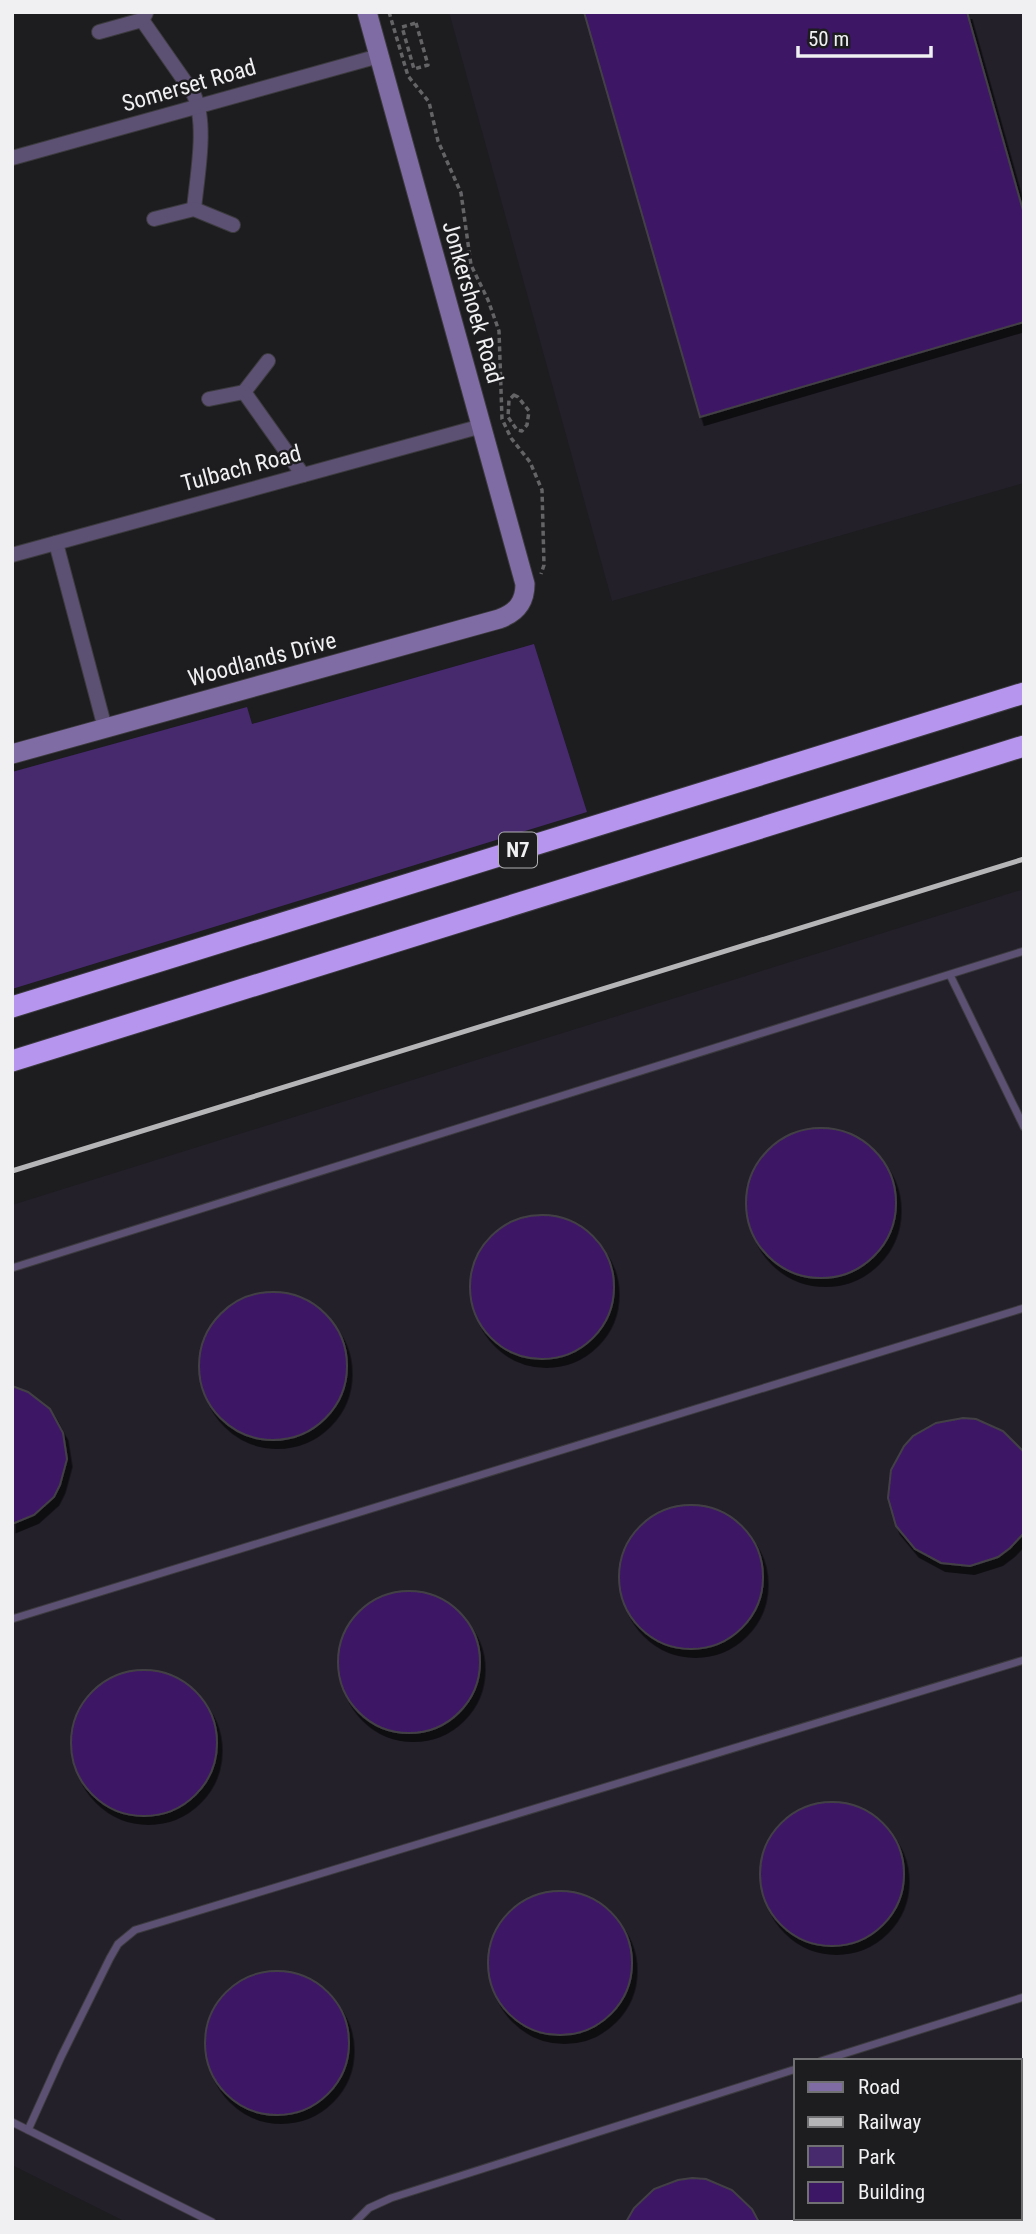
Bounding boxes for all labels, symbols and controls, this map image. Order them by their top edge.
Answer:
scale bar [798,14,931,58]
text: 50 m [808,27,849,51]
street label: Somerset Road [119,53,259,117]
street label: Jonkershoek Road [436,218,509,386]
street label: Tulbach Road [178,440,304,497]
street label: Woodlands Drive [185,627,339,692]
road number: N7 [499,832,537,868]
legend [794,2059,1022,2220]
text: Road [858,2075,900,2099]
text: Railway [858,2110,921,2134]
text: Park [858,2145,896,2169]
text: Building [858,2180,925,2204]

